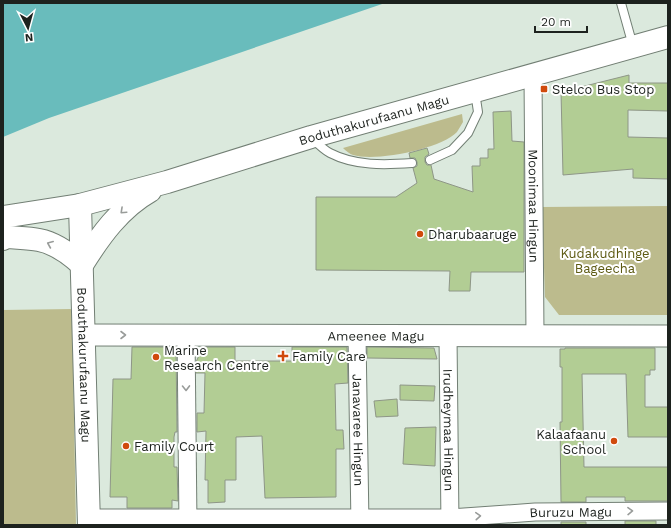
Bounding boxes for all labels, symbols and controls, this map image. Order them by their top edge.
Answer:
north arrow [8,8,48,48]
scale bar [535,8,587,34]
text: 20 m [541,15,571,29]
text: N [24,31,34,44]
place label: Stelco Bus Stop [552,82,654,97]
marker: Stelco Bus Stop [539,84,549,94]
street label: Boduthakurufaanu Magu [297,92,451,148]
street label: Moonimaa Hingun [526,149,541,263]
one-way arrow [120,207,128,214]
place label: Dharubaaruge [428,227,517,242]
marker: Dharubaaruge [415,229,425,239]
one-way arrow [46,241,54,249]
park label: Kudakudhinge Bageecha [560,246,650,276]
street label: Boduthakurufaanu Magu [74,287,94,443]
street label: Ameenee Magu [328,328,424,344]
one-way arrow [120,331,126,339]
place label: Marine Research Centre [164,343,269,373]
place label: Family Care [292,349,366,364]
marker: Family Care [277,350,289,362]
marker: Marine Research Centre [151,352,161,362]
street label: Irudheymaa Hingun [440,369,457,491]
street label: Janavaree Hingun [350,374,366,486]
one-way arrow [182,385,191,391]
place label: Kalaafaanu School [536,427,606,457]
marker: Kalaafaanu School [609,436,619,446]
place label: Family Court [134,439,215,454]
marker: Family Court [121,441,131,451]
street label: Buruzu Magu [529,504,612,520]
one-way arrow [627,507,633,515]
one-way arrow [475,512,481,521]

